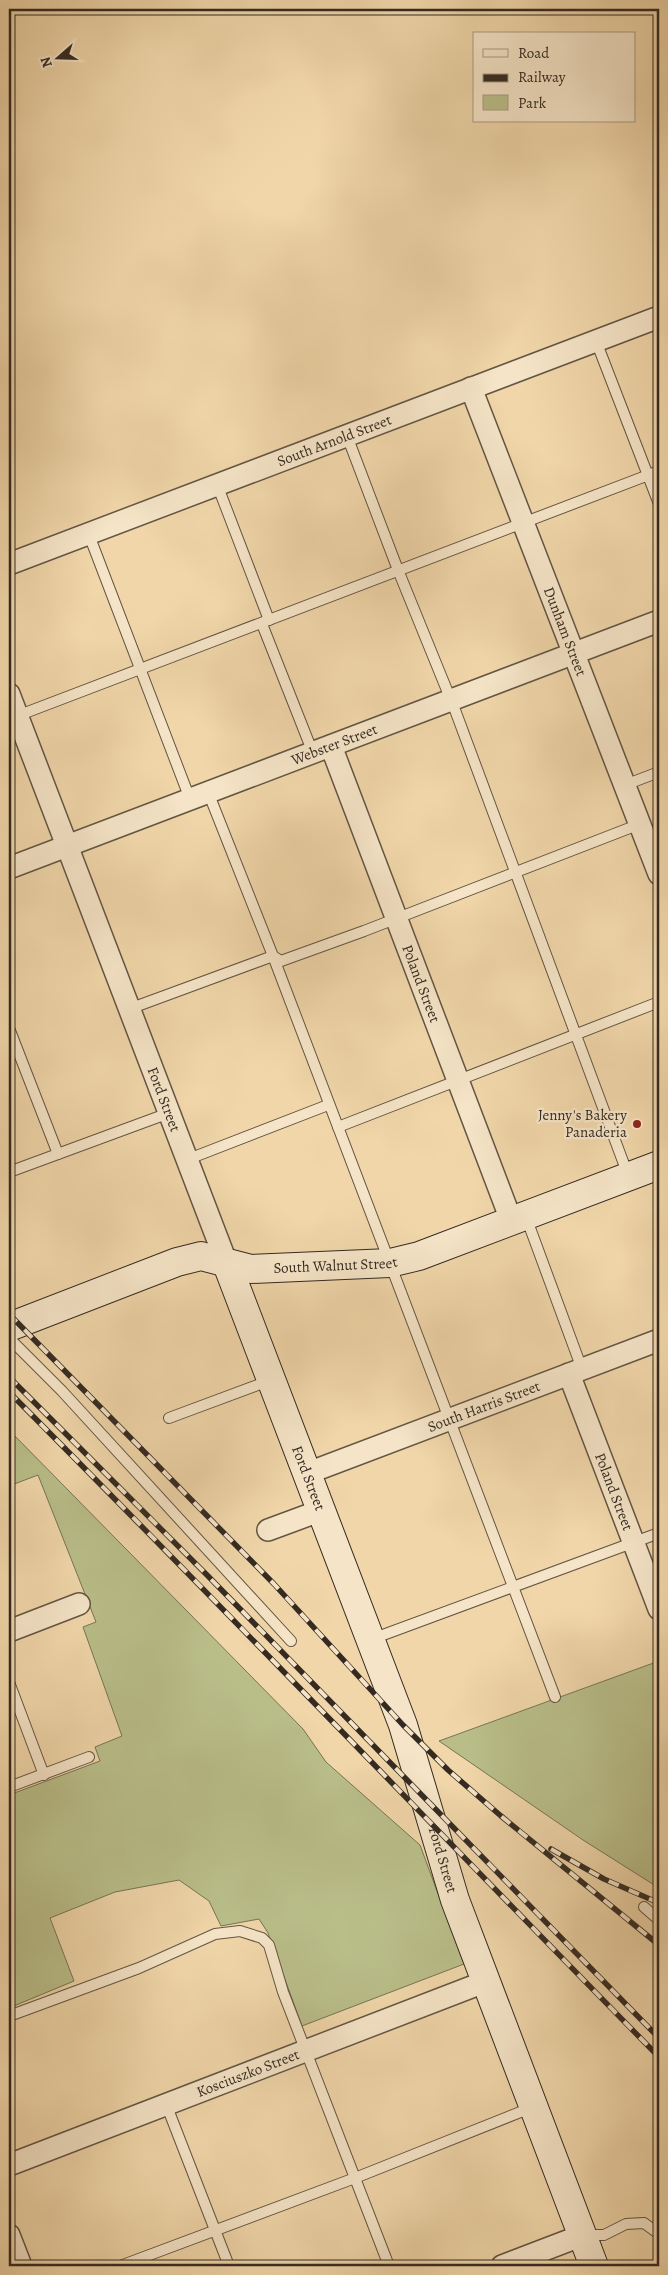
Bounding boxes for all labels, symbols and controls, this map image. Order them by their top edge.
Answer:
north arrow [32,32,82,82]
legend [473,32,636,122]
text: Road [518,43,550,63]
text: N [36,54,57,70]
text: Railway [518,67,566,87]
text: Park [518,93,547,113]
street label: South Arnold Street [274,410,394,471]
street label: Dunham Street [539,584,592,679]
street label: Webster Street [287,719,380,770]
street label: Poland Street [397,942,445,1025]
street label: Ford Street [143,1064,186,1135]
place label: Jenny's Bakery Panaderia [538,1105,627,1142]
marker: Jenny's Bakery Panaderia [631,1118,643,1130]
street label: South Walnut Street [273,1252,399,1278]
street label: South Harris Street [425,1376,543,1437]
street label: Ford Street [287,1443,330,1513]
street label: Poland Street [590,1450,638,1534]
street label: Ford Street [424,1824,462,1895]
street label: Kosciuszko Street [194,2044,302,2102]

